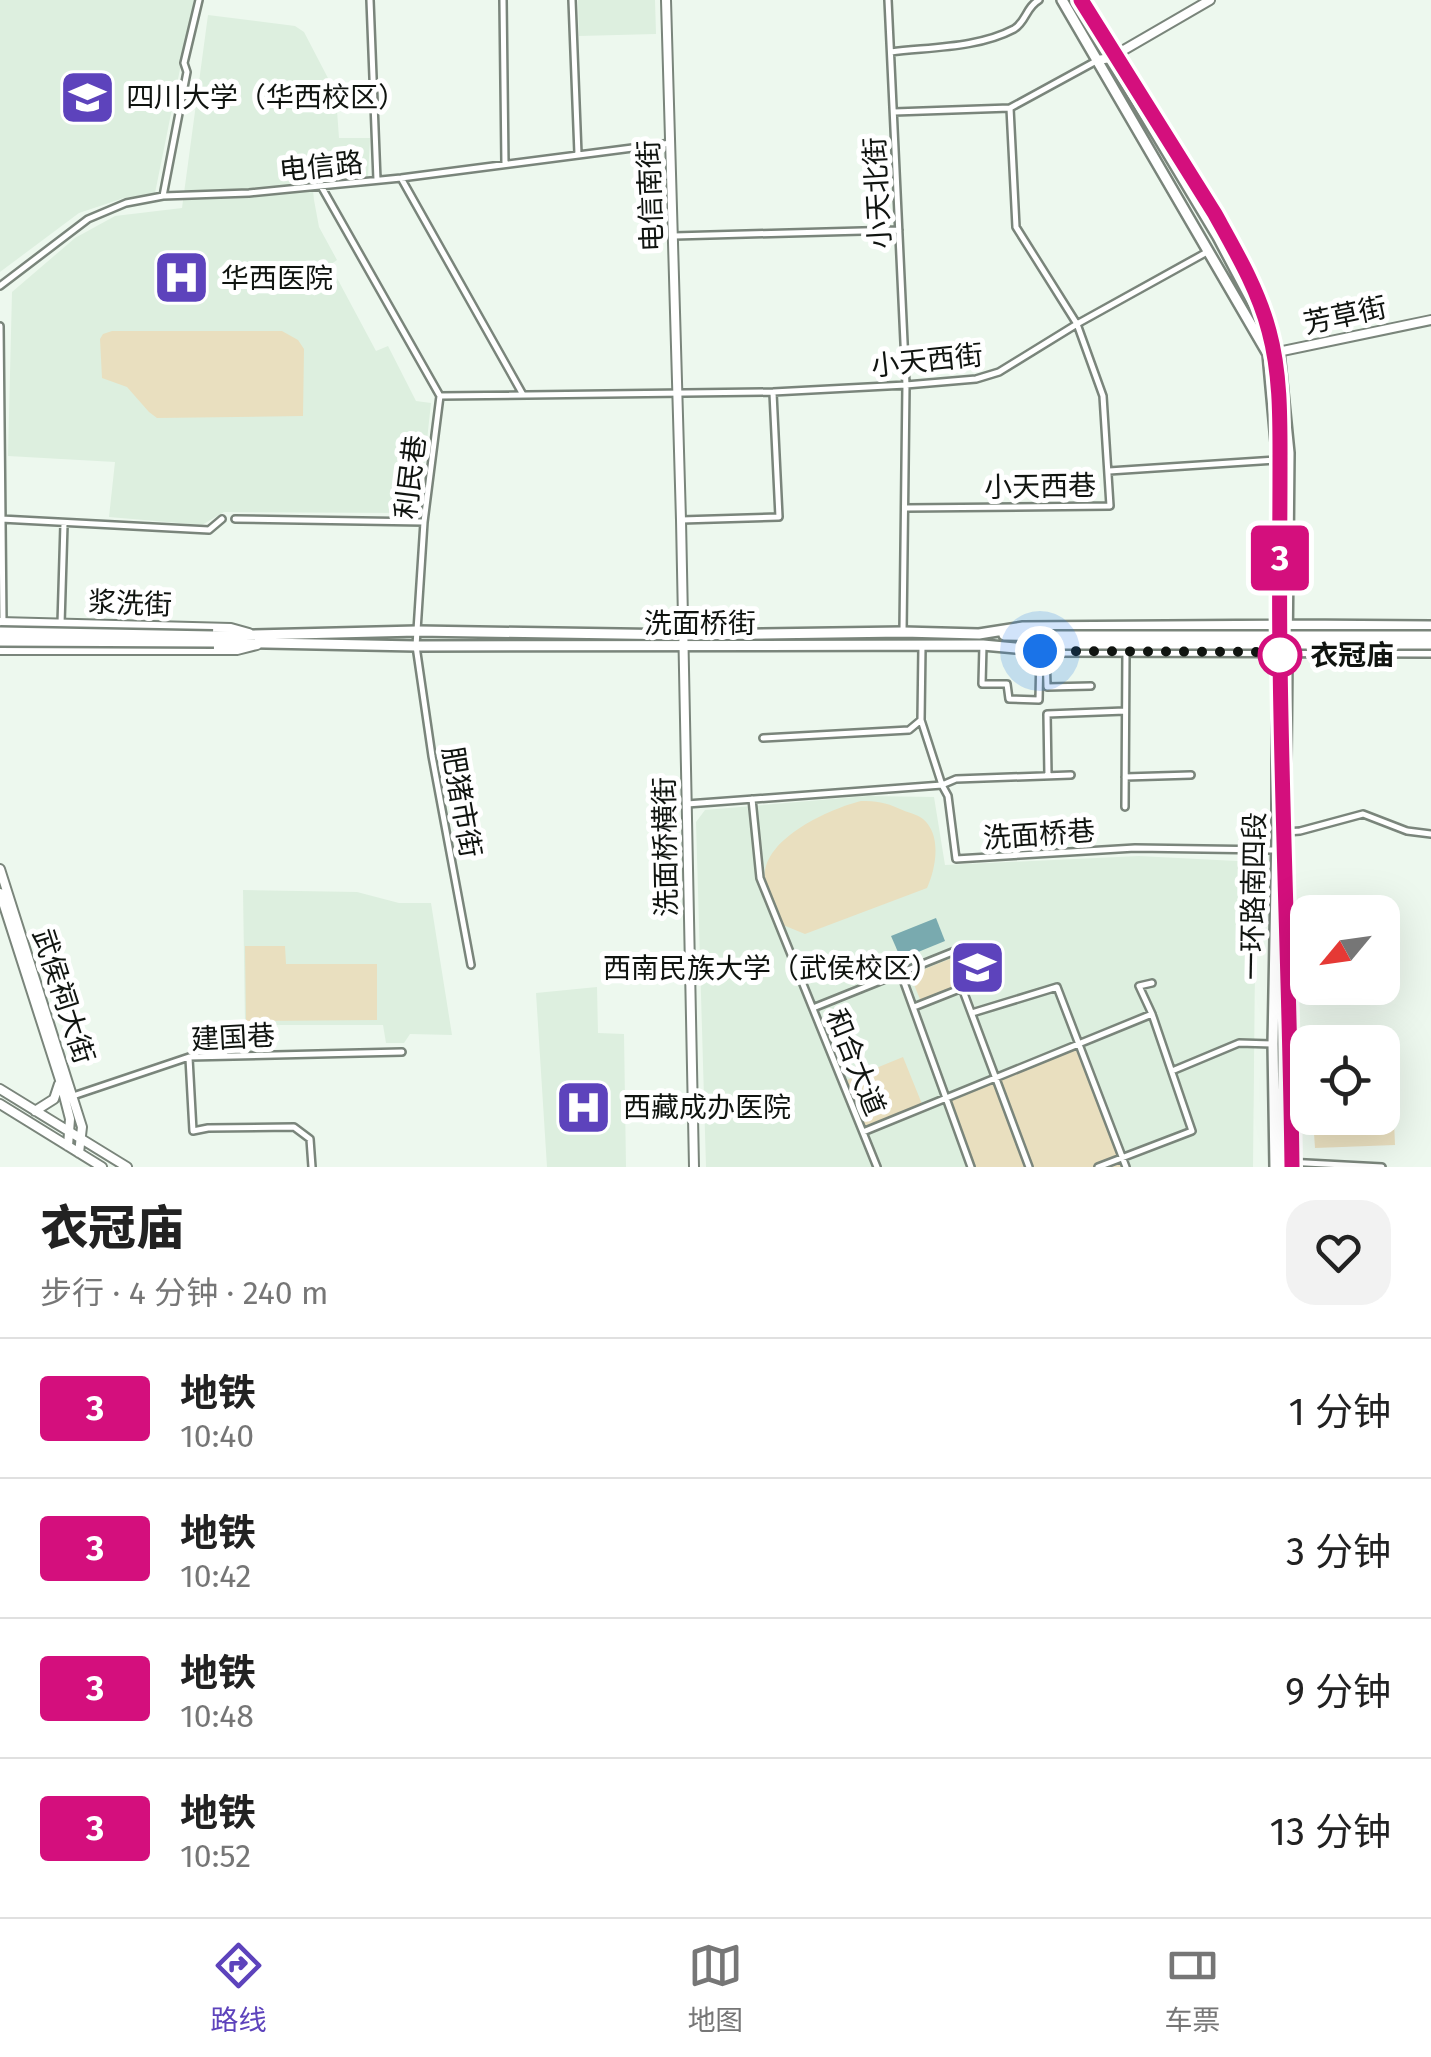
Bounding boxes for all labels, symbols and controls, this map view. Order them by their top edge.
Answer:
school or university icon: 四川大学（华西校区） [57,67,117,127]
place label: 四川大学（华西校区） [126,81,406,114]
street label: 小天北街 [858,136,897,250]
street label: 电信南街 [632,139,669,253]
street label: 电信路 [278,146,365,187]
hospital icon: 华西医院 [152,248,212,308]
place label: 华西医院 [221,262,333,295]
street label: 芳草街 [1301,291,1390,340]
street label: 小天西街 [870,338,984,383]
street label: 利民巷 [389,433,432,521]
street label: 小天西巷 [984,469,1096,504]
line badge: 3 [1248,526,1312,590]
text: 3 [1271,537,1289,579]
street label: 浆洗街 [87,586,173,621]
street label: 洗面桥街 [644,607,756,640]
your location [1015,626,1065,676]
marker: 衣冠庙 [1259,634,1301,676]
place label: 衣冠庙 [1310,639,1394,672]
street label: 肥猪市街 [436,744,487,860]
street label: 洗面桥横街 [648,777,683,917]
street label: 一环路南四段 [1236,812,1271,980]
street label: 洗面桥巷 [982,814,1096,855]
north arrow [1290,895,1400,1005]
map controls [1290,895,1400,1135]
street label: 武侯祠大街 [26,924,101,1068]
school or university icon: 西南民族大学（武侯校区） [948,938,1008,998]
place label: 西南民族大学（武侯校区） [603,952,939,985]
street label: 和合大道 [819,1004,892,1120]
street label: 建国巷 [190,1019,276,1056]
button: locate [1290,1025,1400,1135]
hospital icon: 西藏成办医院 [554,1077,614,1137]
place label: 西藏成办医院 [623,1091,791,1124]
text: 衣冠庙 [40,1200,184,1258]
button: heart [1286,1200,1391,1305]
text: 步行 · 4 分钟 · 240 m [40,1274,329,1312]
text: 地铁 [180,1370,256,1416]
text: 3 [86,1387,104,1429]
text: 1 分钟 [1288,1389,1391,1435]
text: 10:40 [180,1417,254,1455]
text: 地铁 [180,1510,256,1556]
text: 3 [86,1527,104,1569]
text: 3 分钟 [1286,1529,1391,1575]
text: 10:42 [180,1557,251,1595]
text: 地铁 [180,1650,256,1696]
text: 3 [86,1667,104,1709]
text: 9 分钟 [1285,1669,1391,1715]
text: 10:48 [180,1697,254,1735]
text: 地铁 [180,1790,256,1836]
text: 3 [86,1807,104,1849]
text: 13 分钟 [1270,1809,1391,1855]
text: 10:52 [180,1837,251,1875]
tab: 路线 [210,1938,267,2038]
tab: 地图 [687,1938,744,2038]
tab: 车票 [1164,1938,1221,2038]

